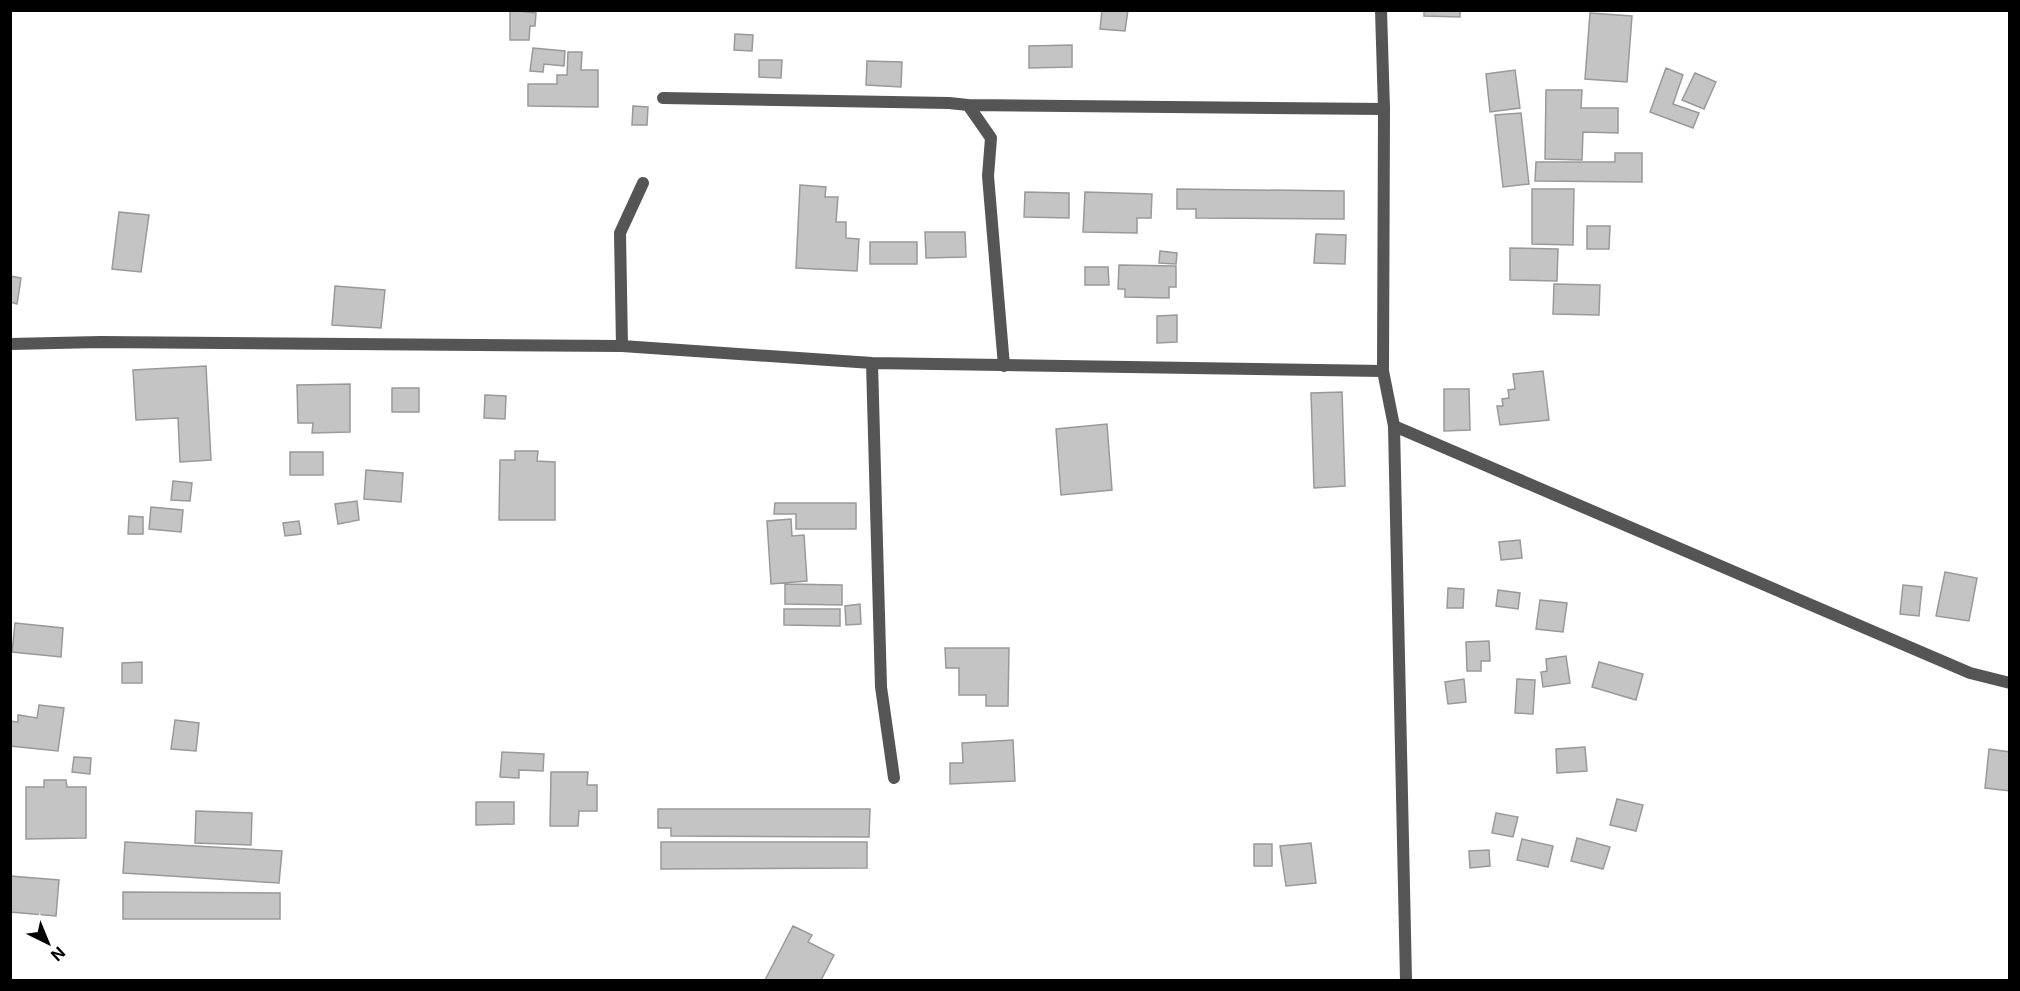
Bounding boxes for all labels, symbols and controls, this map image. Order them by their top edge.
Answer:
north arrow [18,913,78,973]
text: N [47,942,70,965]

